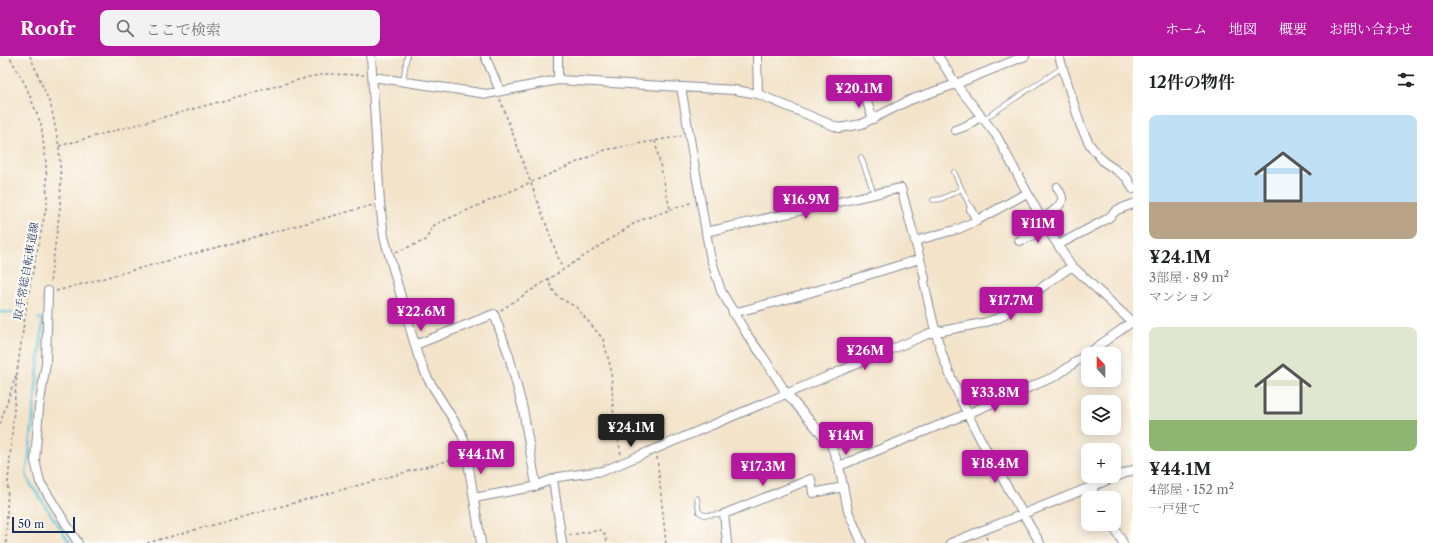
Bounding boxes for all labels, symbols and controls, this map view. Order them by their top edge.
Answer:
search box [100,10,380,46]
text: Roofr [20,17,76,40]
icon: search [114,17,136,39]
text: ここで検索 [146,20,221,39]
text: ホーム [1165,20,1207,38]
text: 地図 [1229,20,1257,38]
text: 概要 [1279,20,1307,38]
text: お問い合わせ [1329,20,1413,38]
icon: filters [1395,69,1417,91]
text: 12件の物件 [1149,72,1235,92]
pin: ¥20.1M [826,75,892,109]
text: ¥20.1M [835,80,883,96]
icon: home [1247,141,1319,213]
pin: ¥16.9M [773,186,839,220]
text: ¥16.9M [782,191,830,207]
pin: ¥11M [1014,210,1062,244]
text: ¥11M [1021,215,1055,231]
street label: 取手常総自転車道線 [11,221,41,321]
text: ¥24.1M [1149,247,1211,267]
text: 3部屋 · 89 m² [1149,269,1229,285]
pin: ¥17.7M [978,287,1044,321]
text: マンション [1149,288,1213,304]
text: ¥17.7M [989,292,1033,308]
pin: ¥22.6M [388,298,454,332]
text: ¥22.6M [396,303,446,319]
pin: ¥26M [841,337,889,371]
text: ¥26M [846,342,884,358]
north arrow [1081,347,1121,387]
map controls [1081,347,1121,531]
icon: home [1247,353,1319,425]
pin: ¥33.8M [962,379,1028,413]
text: ¥33.8M [970,384,1020,400]
button: layers [1081,395,1121,435]
pin: ¥24.1M [598,414,664,448]
text: ¥24.1M [607,419,655,435]
pin: ¥14M [822,422,870,456]
text: ¥14M [828,427,864,443]
pin: ¥44.1M [448,441,514,475]
button: + [1081,443,1121,483]
text: ¥44.1M [457,446,505,462]
pin: ¥18.4M [962,450,1028,484]
pin: ¥17.3M [730,453,796,487]
text: ¥18.4M [971,455,1019,471]
text: ¥17.3M [740,458,786,474]
text: ¥44.1M [1149,459,1211,479]
text: 4部屋 · 152 m² [1149,481,1234,497]
button: − [1081,491,1121,531]
text: 一戸建て [1149,500,1201,516]
scale bar [12,515,75,534]
text: 50 m [18,517,44,531]

